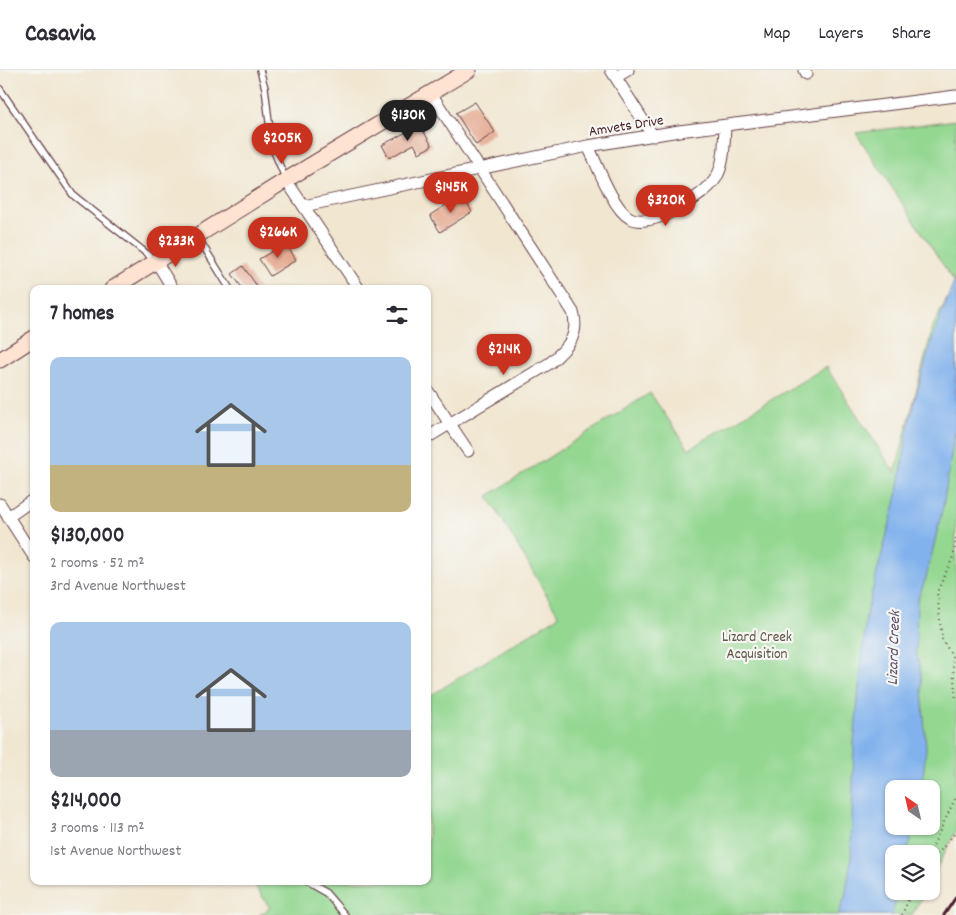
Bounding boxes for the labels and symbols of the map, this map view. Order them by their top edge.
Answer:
pin: $130K [373,100,443,142]
street label: Amvets Drive [587,110,666,144]
pin: $205K [247,122,317,165]
pin: $145K [416,172,486,214]
pin: $320K [631,184,701,227]
pin: $266K [243,216,313,259]
pin: $233K [141,226,211,268]
pin: $214K [469,334,539,376]
water label: Lizard Creek [882,609,907,686]
park label: Lizard Creek Acquisition [722,627,792,666]
north arrow [885,780,940,835]

